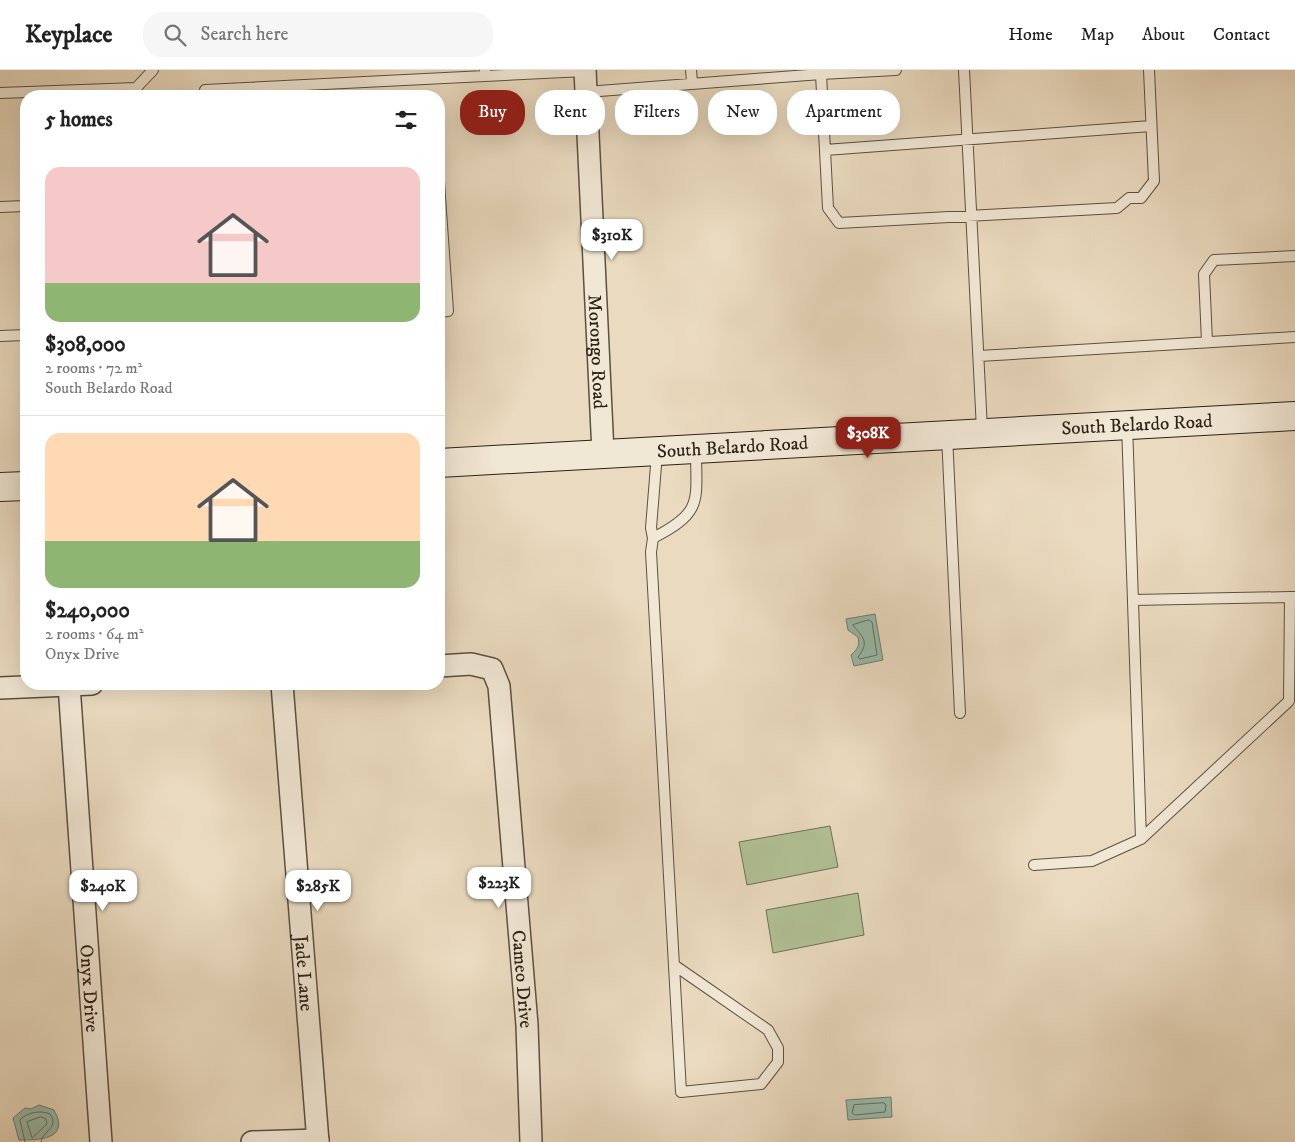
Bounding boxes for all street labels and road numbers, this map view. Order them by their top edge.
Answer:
street label: Morongo Road [583,294,611,410]
street label: South Belardo Road [1061,410,1214,441]
street label: South Belardo Road [656,432,809,463]
street label: Cameo Drive [506,929,537,1029]
street label: Jade Lane [289,932,318,1012]
street label: Onyx Drive [74,944,103,1033]

